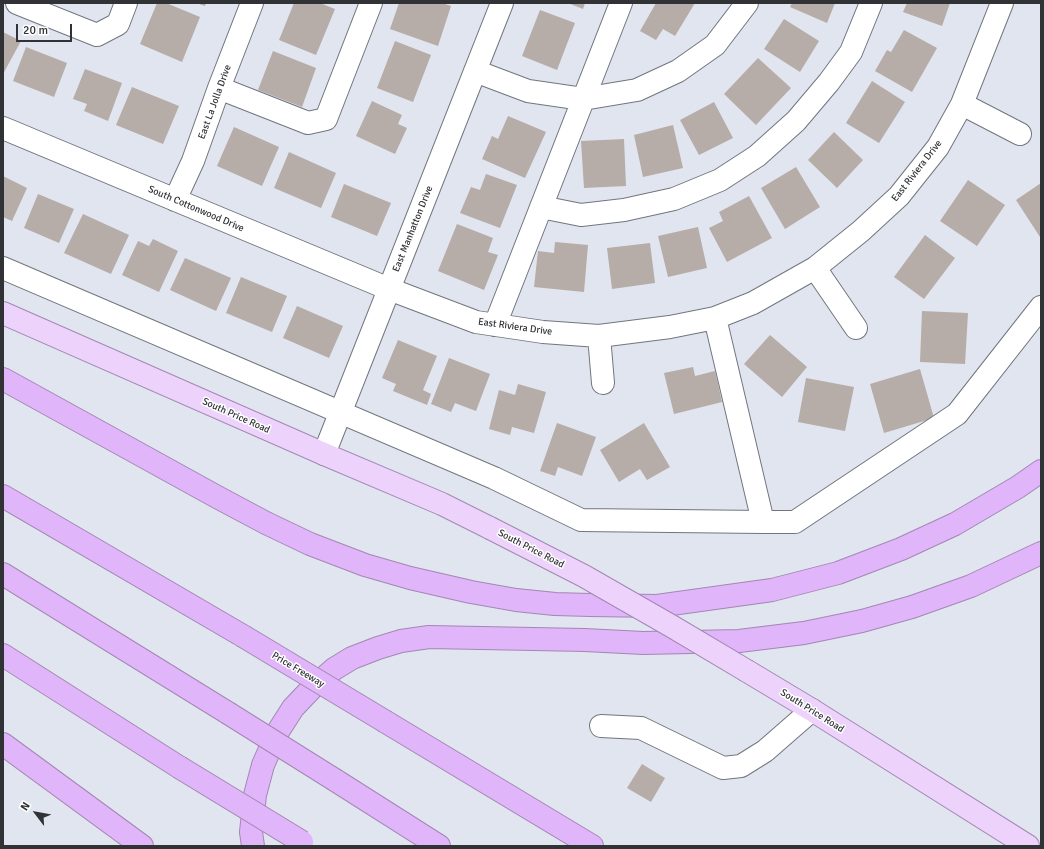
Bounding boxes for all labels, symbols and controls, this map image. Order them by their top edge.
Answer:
scale bar [18,16,74,42]
text: 20 m [23,23,48,38]
street label: East La Jolla Drive [196,63,234,141]
street label: East Riviera Drive [889,138,945,204]
street label: South Cottonwood Drive [146,183,246,235]
street label: East Manhatton Drive [390,184,436,274]
street label: East Riviera Drive [477,316,553,338]
street label: South Price Road [200,396,272,436]
street label: South Price Road [496,527,566,571]
street label: Price Freeway [270,650,326,690]
street label: South Price Road [778,687,846,735]
north arrow [16,793,56,833]
text: N [18,800,33,813]

